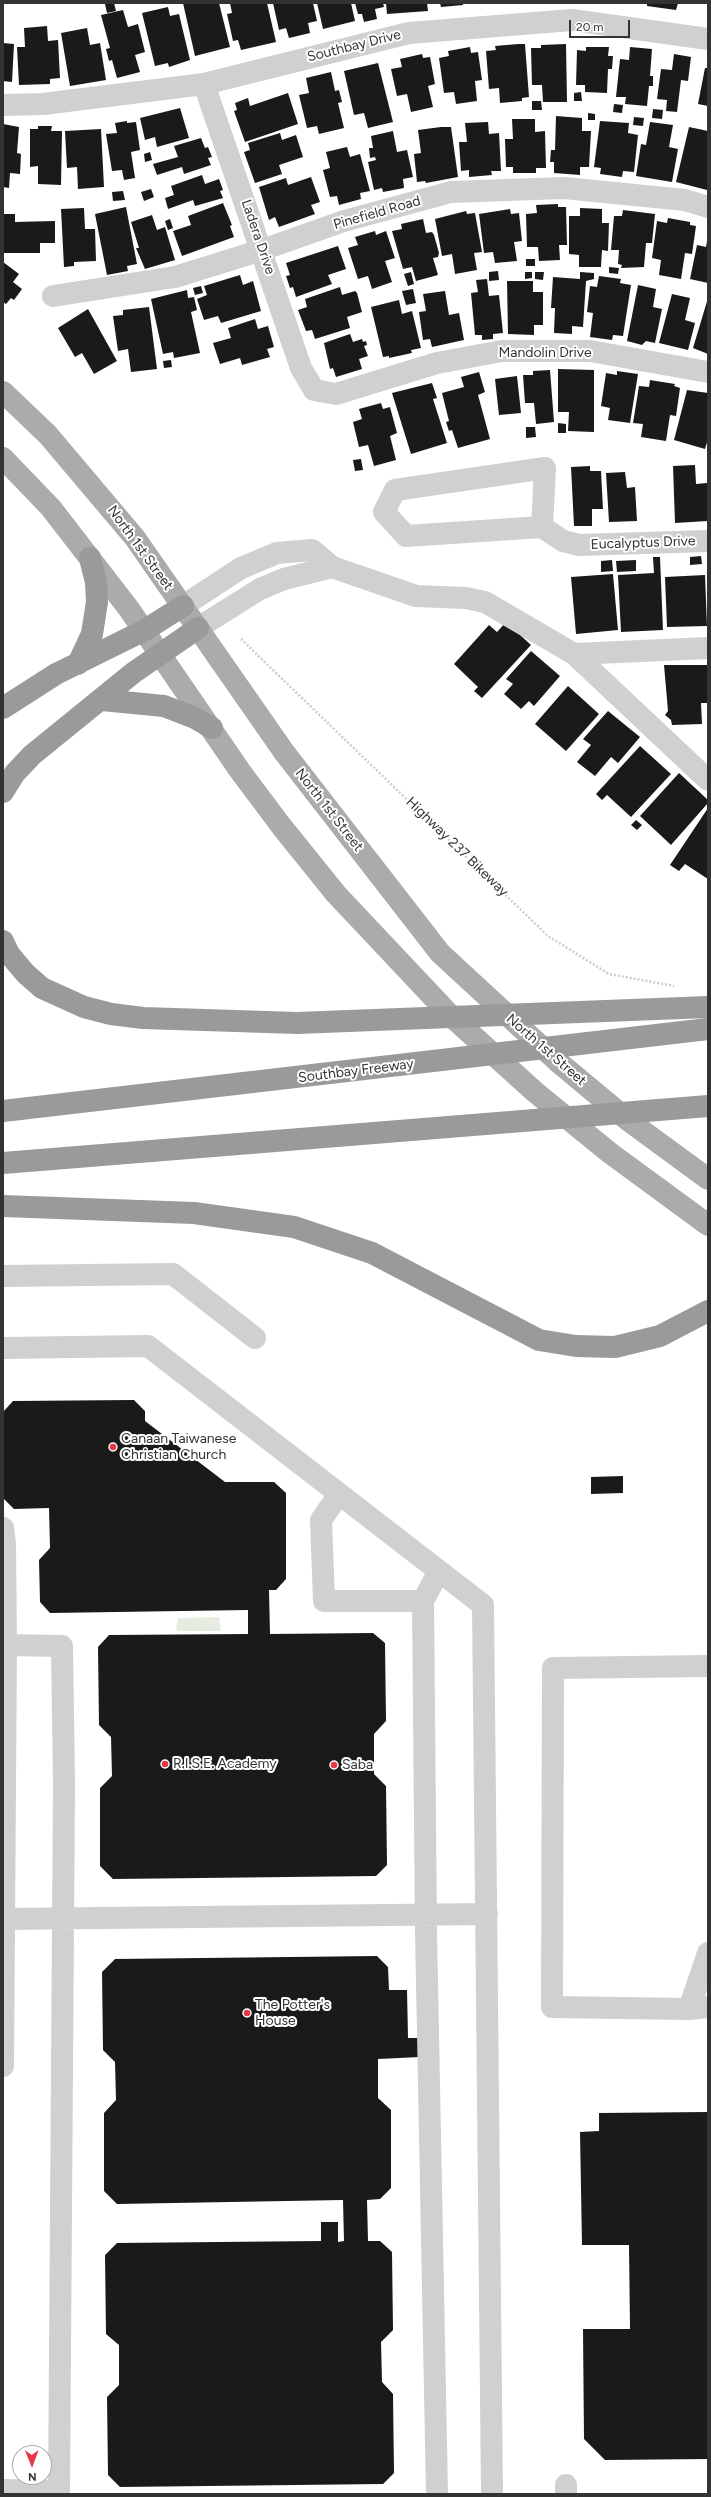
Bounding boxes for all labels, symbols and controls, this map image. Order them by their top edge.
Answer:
scale bar [571,12,632,38]
text: 20 m [576,20,604,34]
street label: Southbay Drive [305,26,403,66]
street label: Pinefield Road [332,193,422,233]
street label: Ladera Drive [237,197,279,277]
street label: Mandolin Drive [498,345,592,361]
street label: North 1st Street [104,502,176,594]
street label: Eucalyptus Drive [590,533,696,553]
street label: North 1st Street [291,765,367,855]
street label: Highway 237 Bikeway [402,794,512,900]
street label: North 1st Street [503,1011,589,1089]
street label: Southbay Freeway [297,1056,415,1086]
place label: Canaan Taiwanese Christian Church [121,1431,236,1464]
marker: Canaan Taiwanese Christian Church [108,1442,118,1452]
place label: R.I.S.E. Academy [173,1756,277,1772]
place label: Saba [342,1757,373,1773]
marker: R.I.S.E. Academy [160,1759,170,1769]
marker: Saba [329,1760,339,1770]
place label: The Potter's House [255,1997,330,2030]
marker: The Potter's House [242,2008,252,2018]
north arrow [12,2445,52,2485]
text: N [28,2470,37,2483]

